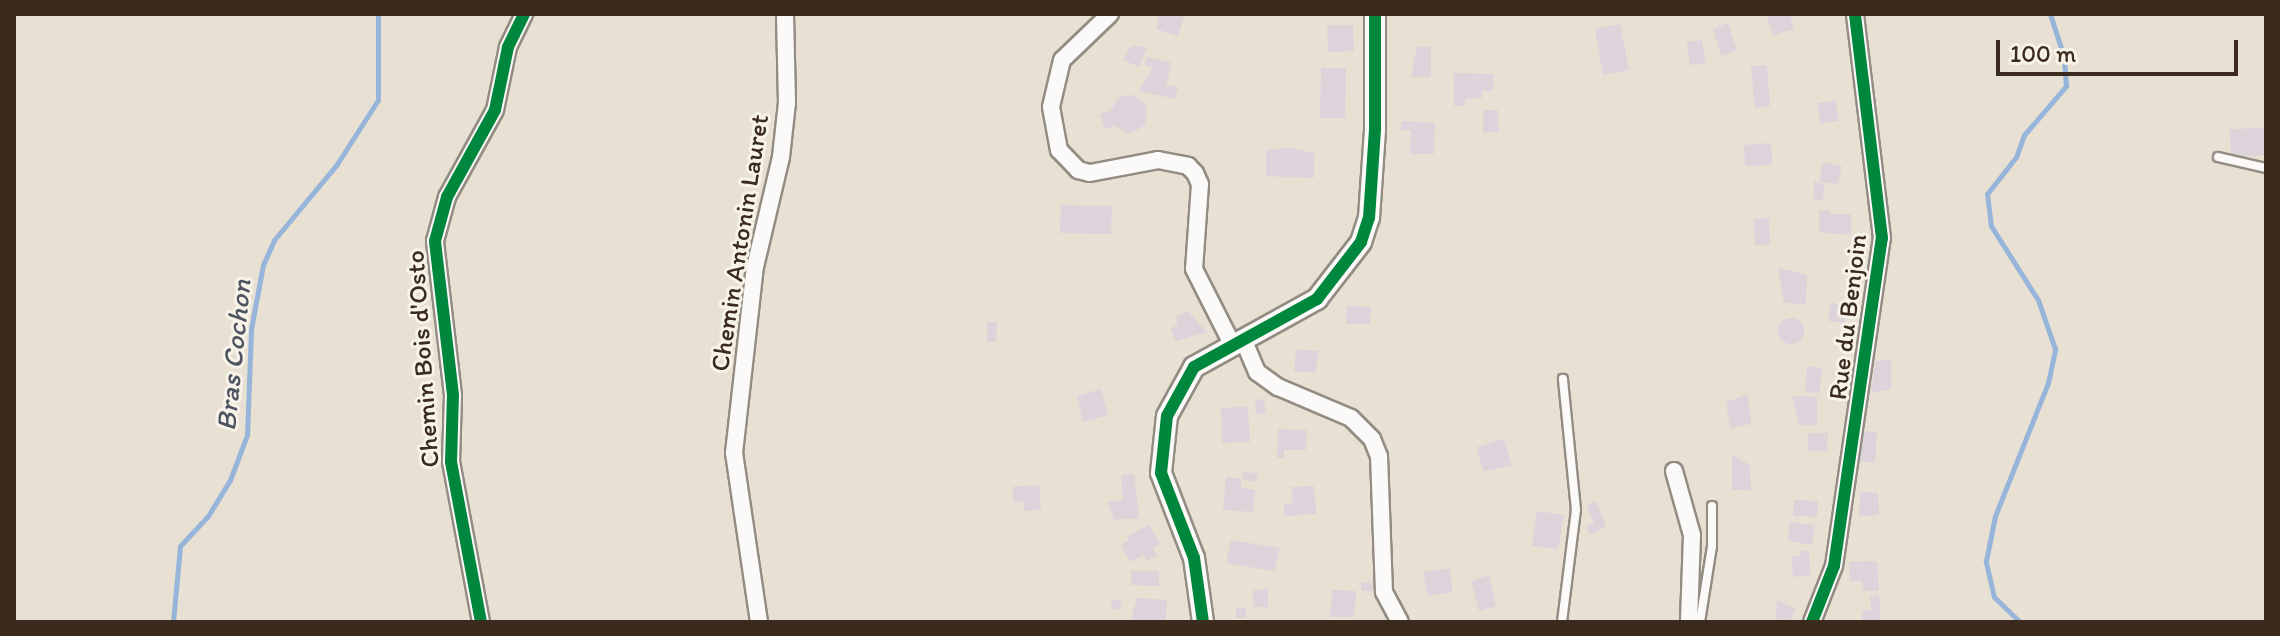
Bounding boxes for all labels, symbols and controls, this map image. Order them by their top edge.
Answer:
scale bar [2000,24,2242,74]
text: 100 m [2010,39,2076,68]
street label: Chemin Antonin Lauret [704,112,776,374]
street label: Rue du Benjoin [1822,232,1874,402]
street label: Chemin Bois d'Osto [400,249,446,469]
water label: Bras Cochon [208,277,258,433]

